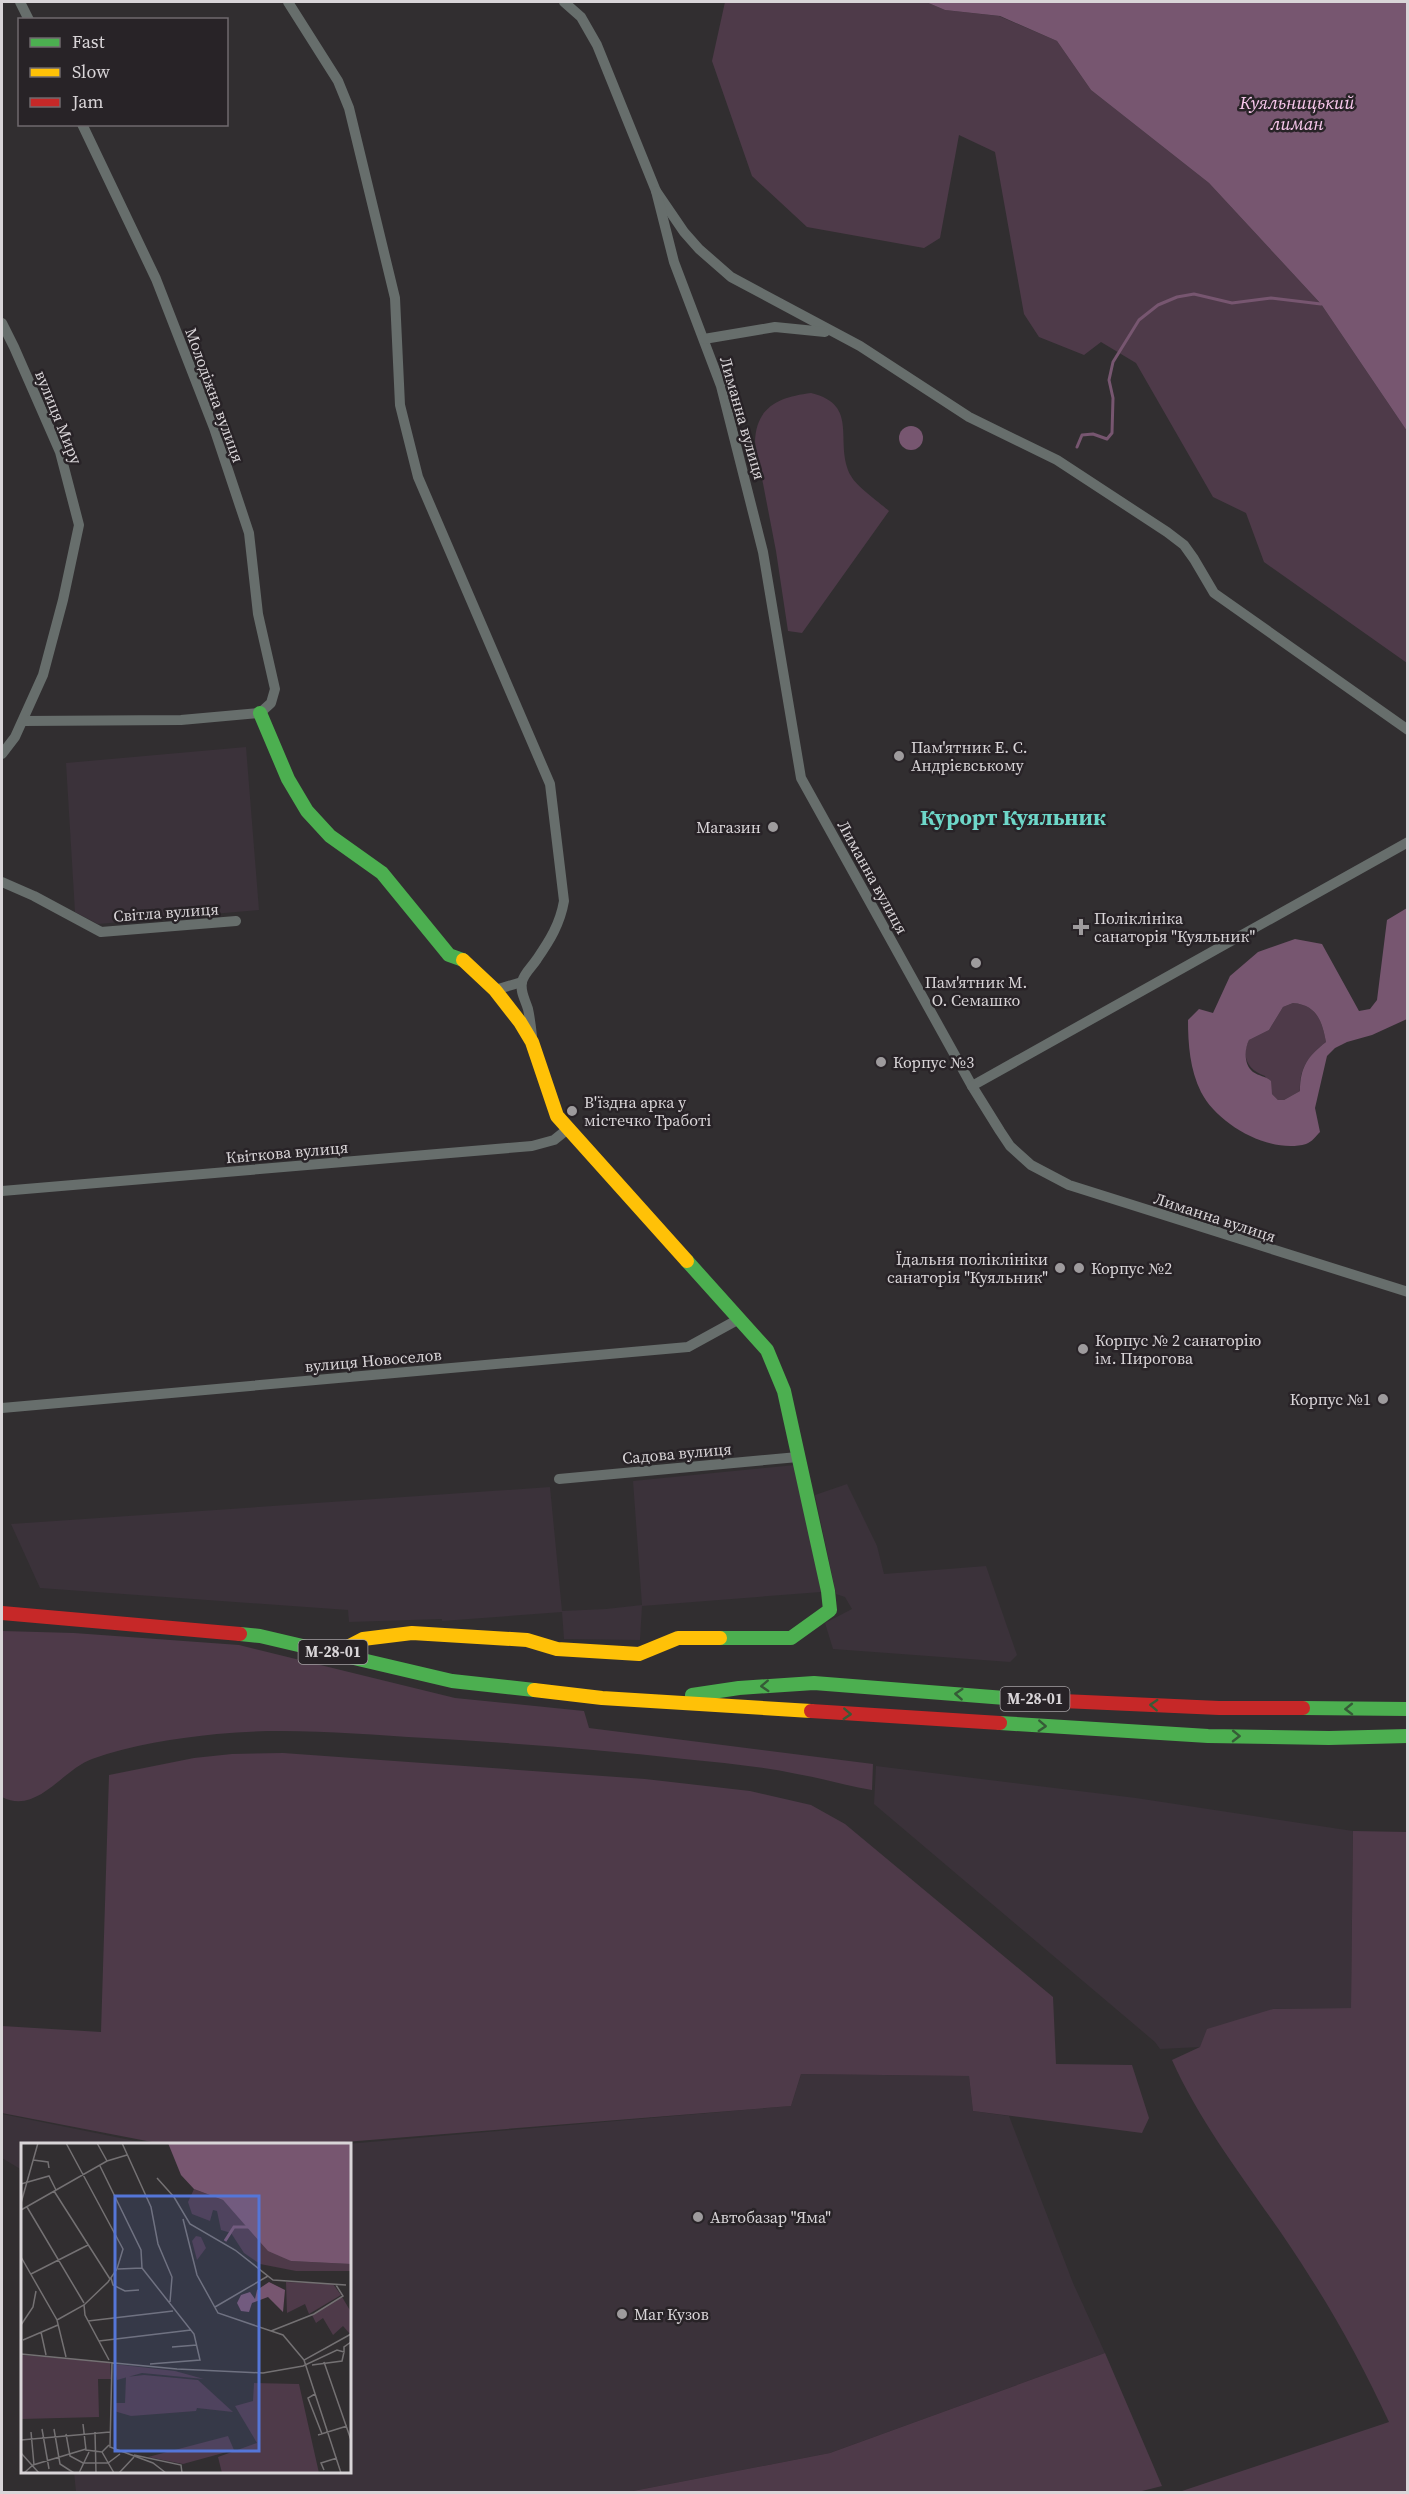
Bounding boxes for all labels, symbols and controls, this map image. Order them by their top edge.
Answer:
legend [18,18,228,126]
text: Fast [72,29,105,54]
text: Slow [72,59,110,84]
text: Jam [71,89,104,114]
water label: Куяльницький лиман [1239,90,1355,136]
street label: Молодіжна вулиця [180,325,250,465]
street label: Лиманна вулиця [715,354,771,482]
street label: вулиця Миру [30,367,88,468]
place label: Пам'ятник Е. С. Андрієвському [911,736,1028,776]
marker: Пам'ятник Е. С. Андрієвському [892,749,906,763]
district label: Курорт Куяльник [920,802,1106,832]
place label: Магазин [696,816,761,838]
street label: Лиманна вулиця [833,816,913,938]
marker: Магазин [766,820,780,834]
street label: Світла вулиця [113,897,219,927]
place label: Поліклініка санаторія "Куяльник" [1094,907,1255,947]
marker: Поліклініка санаторія "Куяльник" [1072,918,1090,936]
marker: Пам'ятник М. О. Семашко [969,956,983,970]
place label: Пам'ятник М. О. Семашко [925,971,1027,1011]
place label: Корпус №3 [893,1051,974,1073]
marker: Корпус №3 [874,1055,888,1069]
place label: В'їздна арка у містечко Тработі [584,1091,711,1131]
marker: В'їздна арка у містечко Тработі [565,1104,579,1118]
street label: Квіткова вулиця [225,1136,349,1168]
street label: Лиманна вулиця [1151,1187,1279,1247]
place label: Їдальня поліклініки санаторія "Куяльник" [887,1248,1048,1288]
place label: Корпус №2 [1091,1257,1172,1279]
marker: Їдальня поліклініки санаторія "Куяльник" [1053,1261,1067,1275]
marker: Корпус №2 [1072,1261,1086,1275]
place label: Корпус № 2 санаторію ім. Пирогова [1095,1329,1262,1369]
marker: Корпус № 2 санаторію ім. Пирогова [1076,1342,1090,1356]
street label: вулиця Новоселов [304,1343,442,1377]
place label: Корпус №1 [1290,1388,1371,1410]
marker: Корпус №1 [1376,1392,1390,1406]
street label: Садова вулиця [621,1437,733,1469]
road number: М-28-01 [298,1640,368,1664]
one-way arrow [760,1679,769,1692]
road number: М-28-01 [1000,1687,1070,1711]
one-way arrow [955,1688,964,1701]
one-way arrow [1150,1698,1159,1711]
one-way arrow [1345,1703,1354,1716]
one-way arrow [843,1708,852,1721]
one-way arrow [1037,1719,1046,1732]
one-way arrow [1232,1730,1241,1743]
inset map [21,2143,351,2473]
place label: Автобазар "Яма" [710,2206,831,2228]
marker: Автобазар "Яма" [691,2210,705,2224]
place label: Маг Кузов [634,2303,709,2325]
marker: Маг Кузов [615,2307,629,2321]

